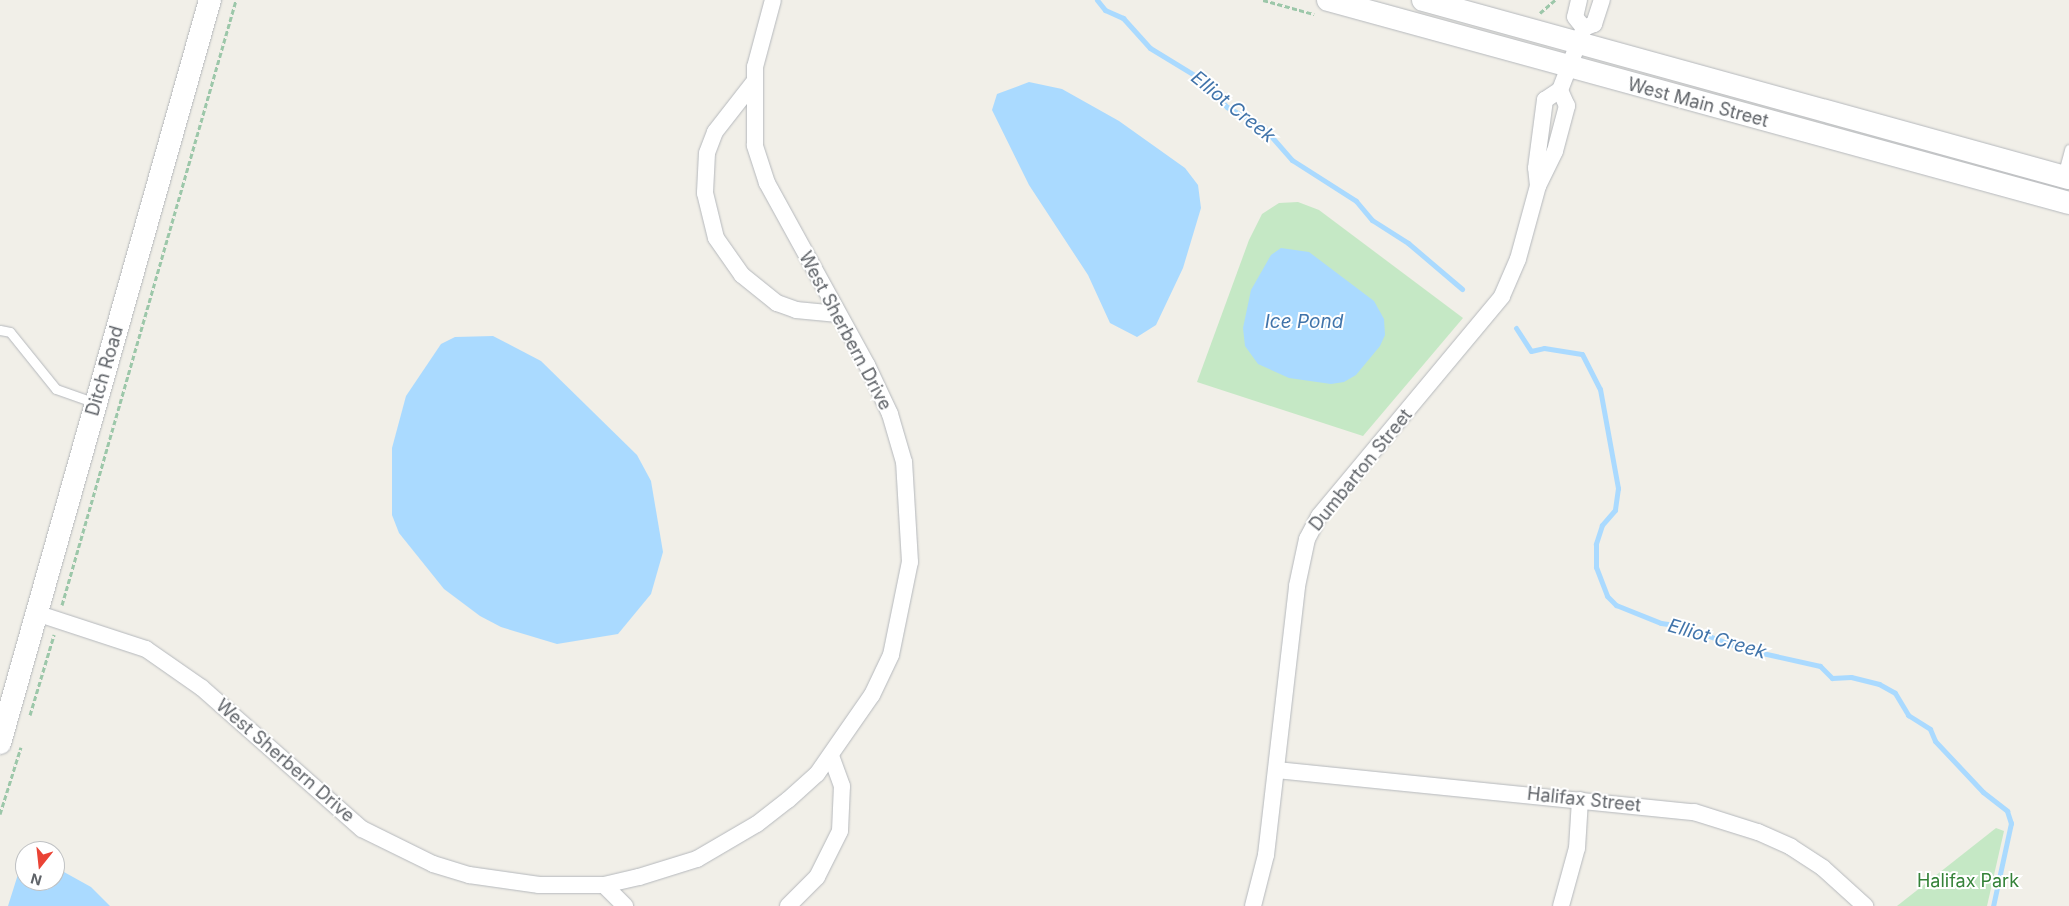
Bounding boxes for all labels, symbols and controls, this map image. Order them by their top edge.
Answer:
water label: Elliot Creek [1186,66,1280,148]
street label: West Main Street [1625,74,1771,132]
street label: West Sherbern Drive [794,248,896,414]
water label: Ice Pond [1265,311,1343,333]
street label: Ditch Road [82,324,128,418]
street label: Dumbarton Street [1305,405,1417,535]
water label: Elliot Creek [1665,614,1769,664]
street label: West Sherbern Drive [211,695,359,827]
street label: Halifax Street [1526,783,1642,817]
north arrow [15,841,65,891]
text: N [29,870,43,890]
park label: Halifax Park [1917,870,2019,892]

